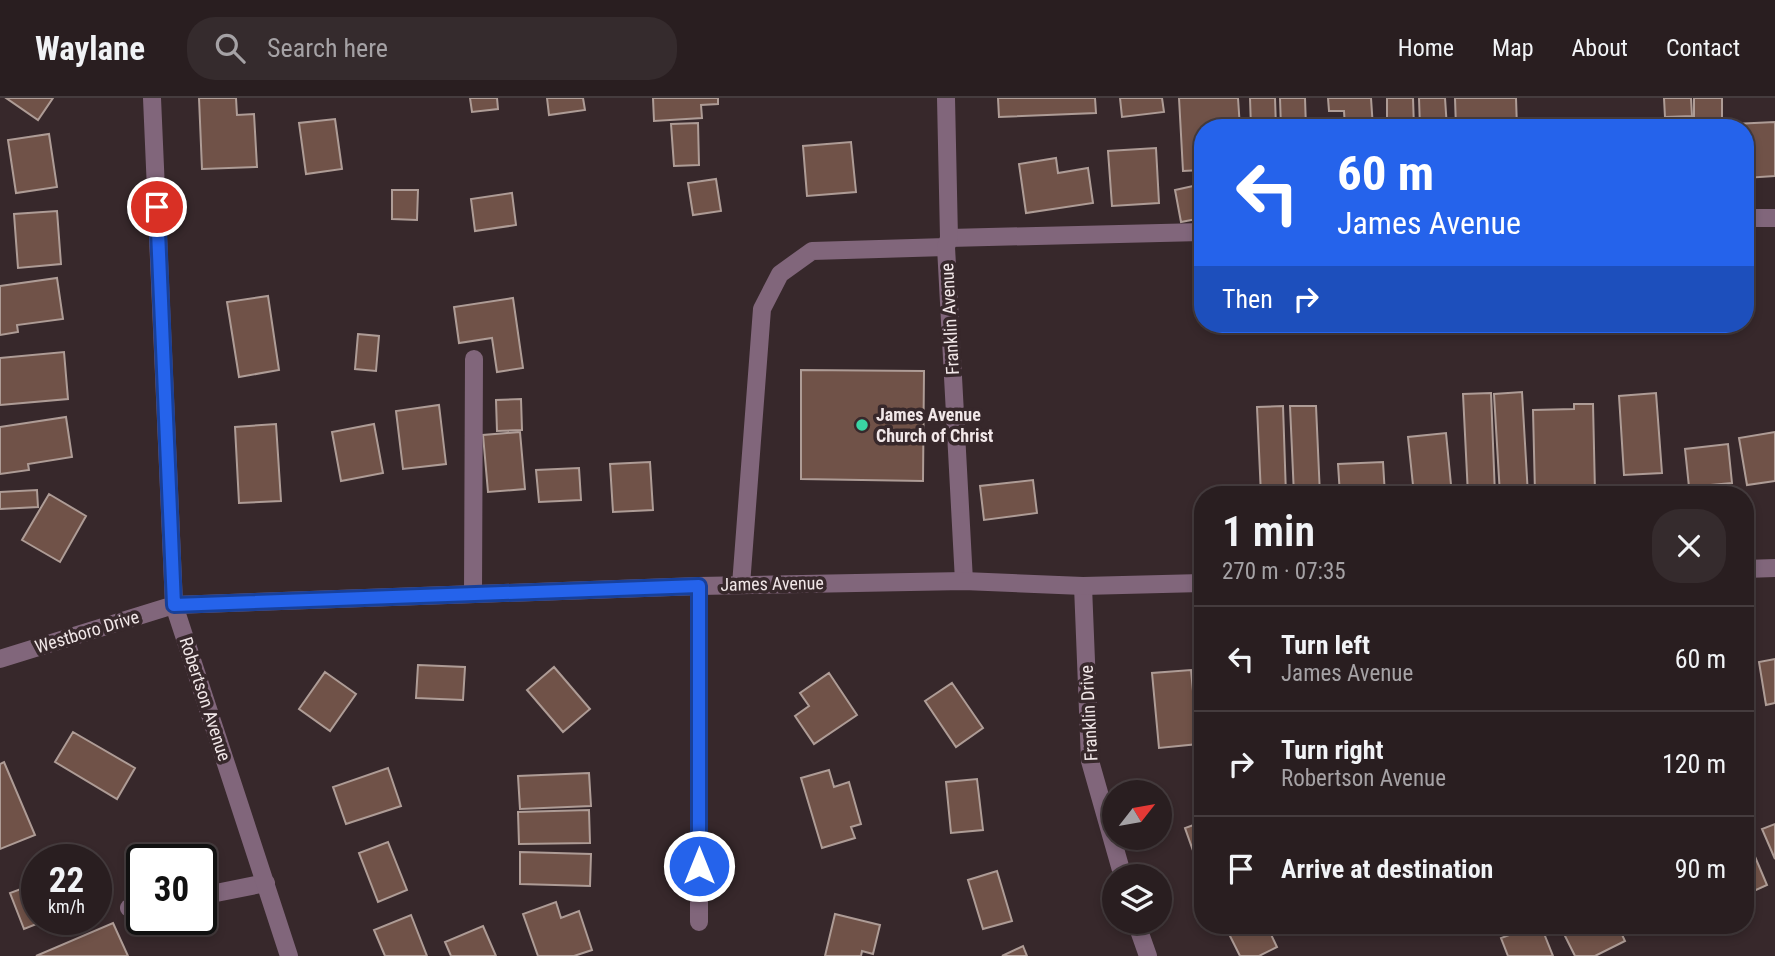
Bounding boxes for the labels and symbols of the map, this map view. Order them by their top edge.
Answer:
pin [127,177,187,237]
street label: Franklin Avenue [936,263,963,375]
place label: James Avenue Church of Christ [876,404,994,446]
marker: James Avenue Church of Christ [854,417,870,433]
street label: James Avenue [720,572,824,595]
street label: Westboro Drive [32,606,141,657]
street label: Robertson Avenue [176,634,235,763]
street label: Franklin Drive [1076,665,1101,762]
north arrow [1102,780,1172,850]
position arrow [662,829,736,903]
speed limit sign: 30 [126,844,217,935]

